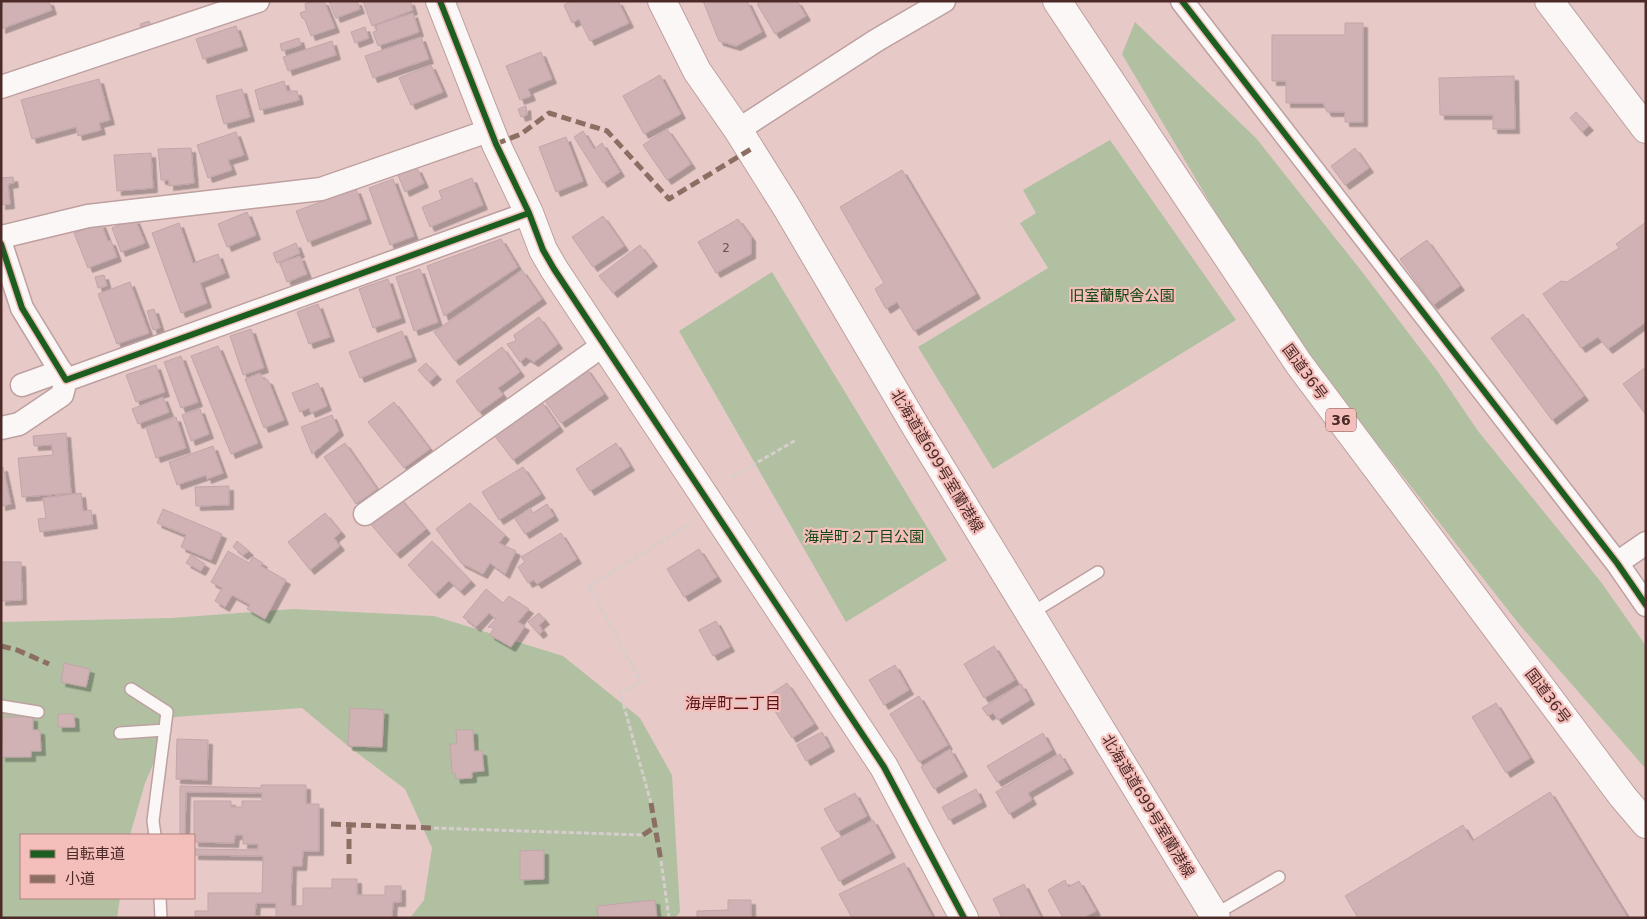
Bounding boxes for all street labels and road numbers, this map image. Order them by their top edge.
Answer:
street label: 国道36号 [1279,341,1331,403]
street label: 北海道道699号室蘭港線 [887,386,987,536]
road number: 36 [1326,408,1356,432]
street label: 国道36号 [1522,665,1574,727]
street label: 北海道道699号室蘭港線 [1098,731,1198,881]

